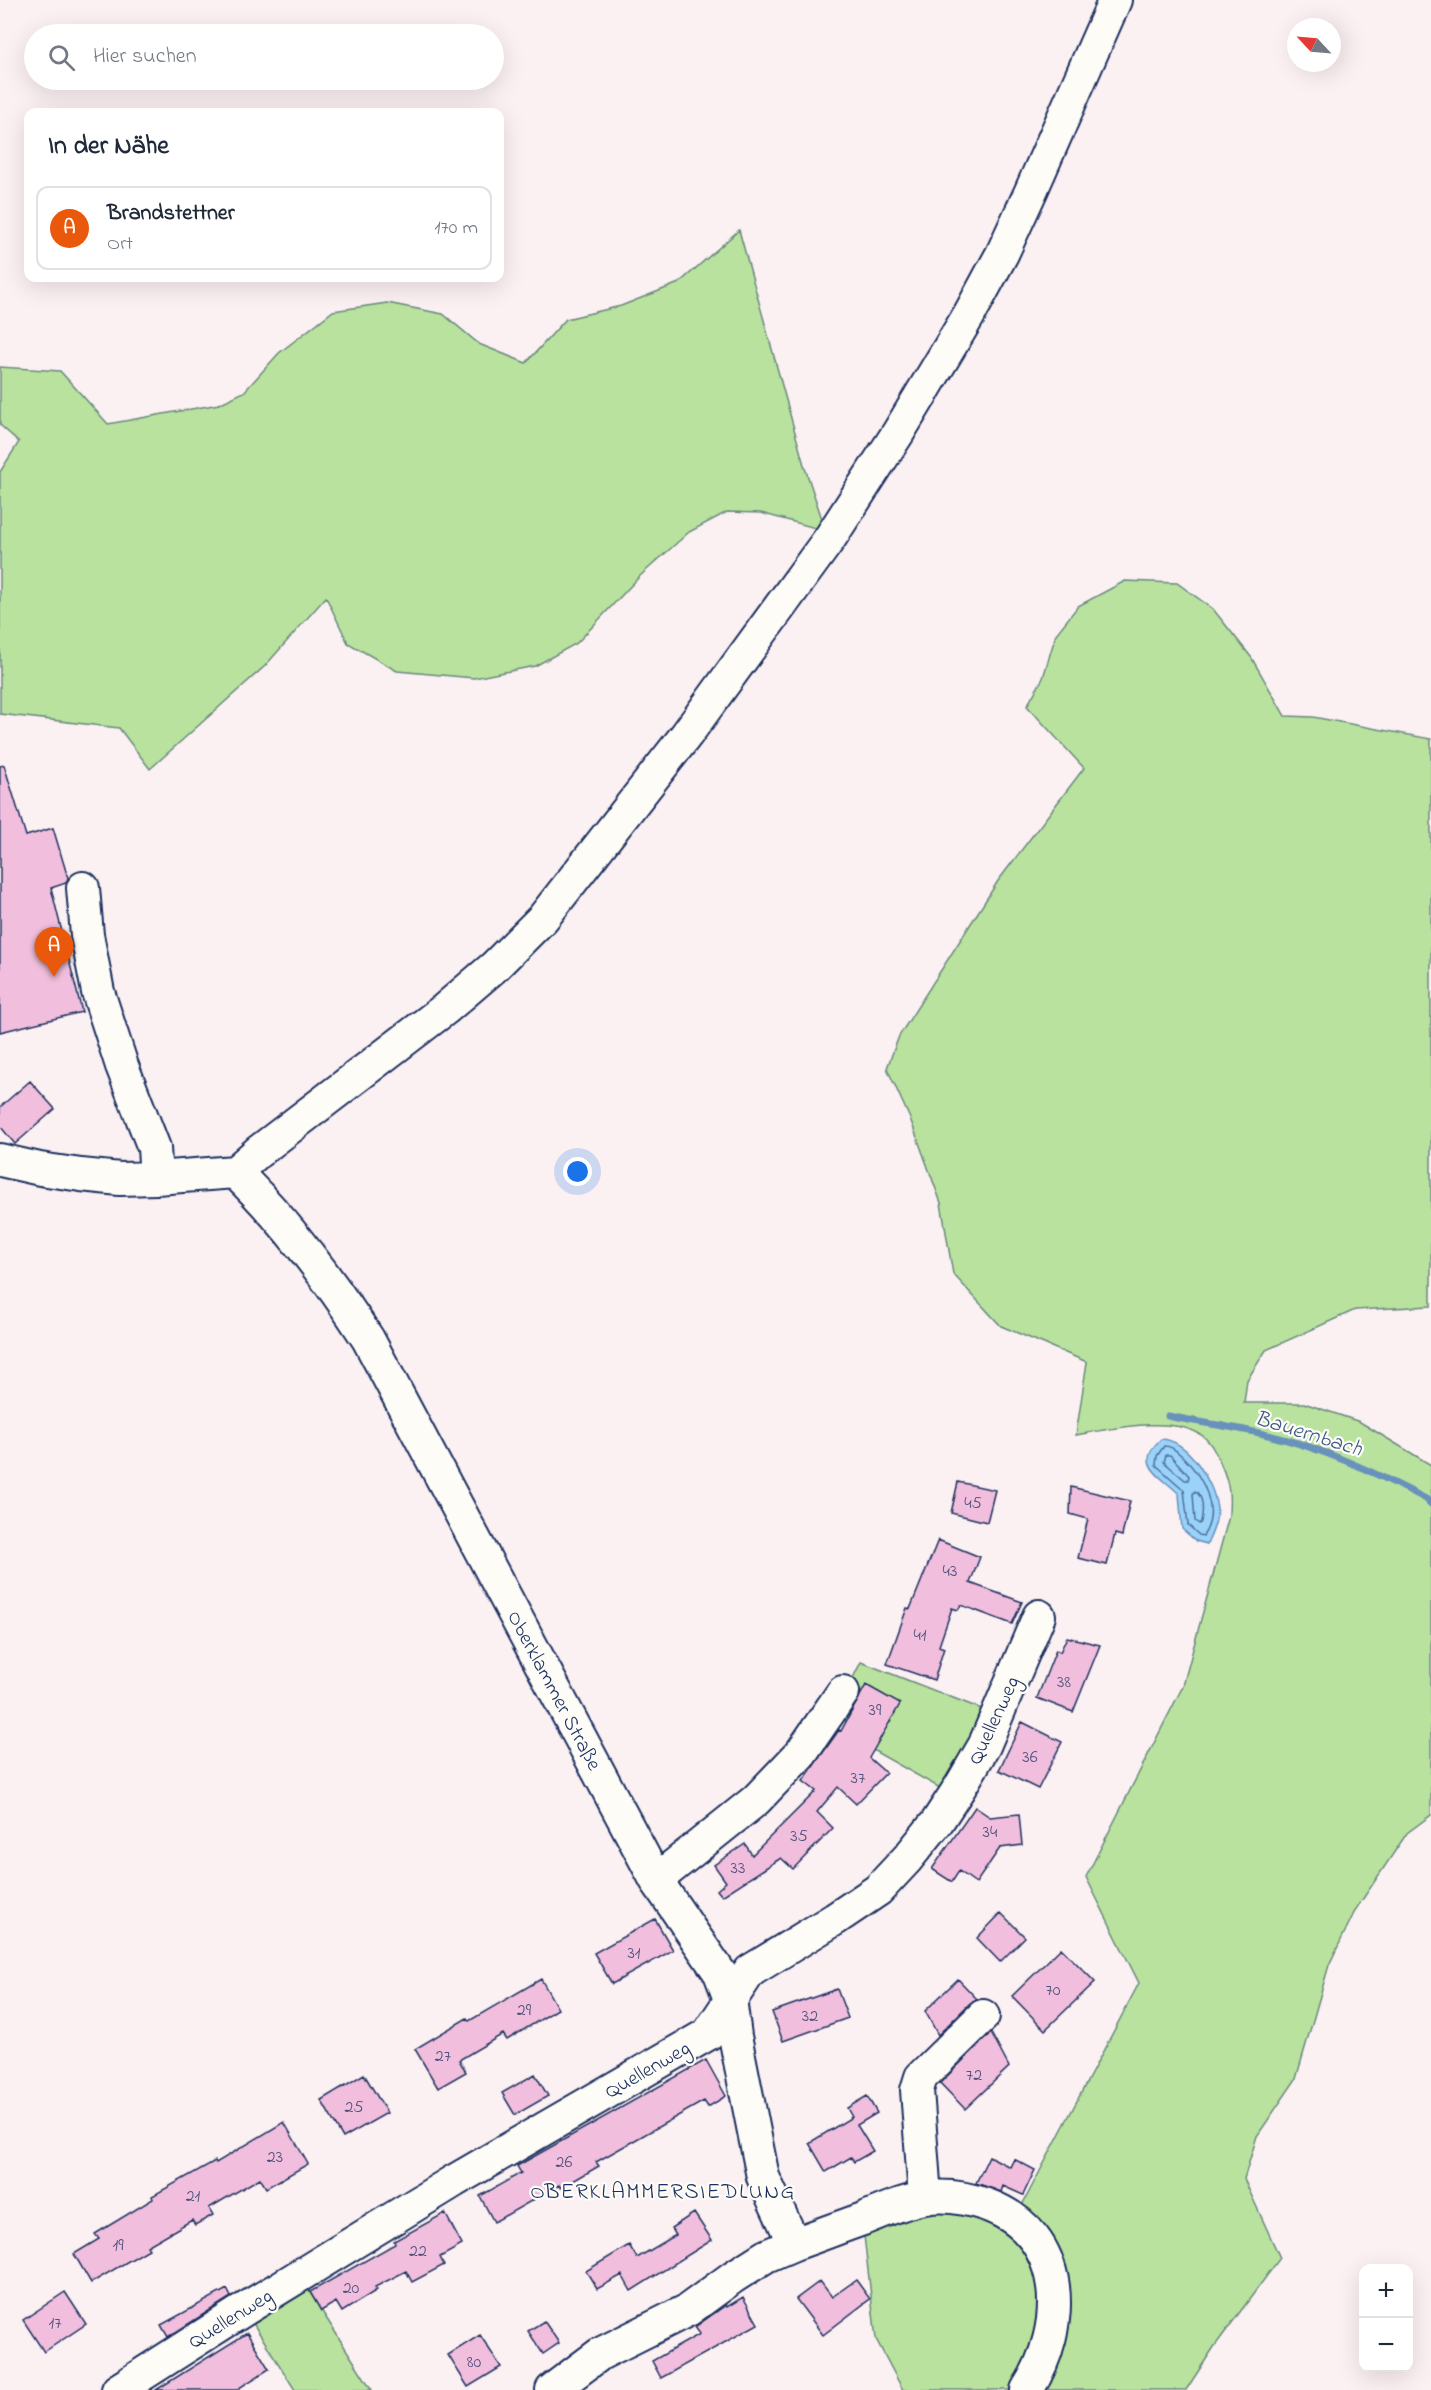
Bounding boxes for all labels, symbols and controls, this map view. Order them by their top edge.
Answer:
north arrow [1287,18,1341,72]
search box [24,24,504,90]
icon: search [45,41,78,74]
text: Hier suchen [93,41,197,73]
text: In der Nähe [48,128,169,166]
text: Brandstettner [107,198,234,230]
text: A [63,214,76,243]
text: 170 m [434,214,478,243]
text: Ort [107,230,133,259]
pin: A [34,928,74,977]
your location [563,1157,592,1186]
water label: Bauernbach [1251,1403,1366,1466]
house number: 45 [964,1491,982,1517]
house number: 43 [943,1559,957,1585]
street label: Oberklammer Straße [498,1606,608,1777]
house number: 41 [913,1623,927,1649]
house number: 38 [1057,1670,1071,1696]
street label: Quellenweg [961,1672,1030,1771]
house number: 39 [869,1698,882,1724]
house number: 36 [1022,1745,1038,1771]
house number: 37 [851,1766,866,1792]
house number: 34 [983,1820,998,1846]
house number: 35 [790,1824,808,1850]
house number: 33 [731,1856,745,1882]
house number: 31 [627,1941,641,1967]
house number: 70 [1045,1978,1061,2004]
house number: 29 [517,1998,532,2024]
house number: 32 [802,2004,818,2030]
street label: Quellenweg [600,2034,697,2109]
house number: 27 [435,2044,452,2070]
house number: 72 [966,2063,982,2089]
house number: 25 [344,2095,364,2121]
house number: 23 [267,2145,283,2171]
house number: 26 [556,2150,573,2176]
district label: OBERKLAMMERSIEDLUNG [530,2177,796,2209]
house number: 21 [186,2184,201,2210]
house number: 19 [112,2233,124,2259]
house number: 22 [409,2239,427,2265]
map controls [1359,2264,1413,2372]
button: + [1359,2264,1413,2318]
house number: 20 [343,2276,360,2302]
street label: Quellenweg [183,2282,280,2359]
house number: 17 [48,2311,62,2337]
button: − [1359,2318,1413,2372]
house number: 80 [467,2350,481,2376]

